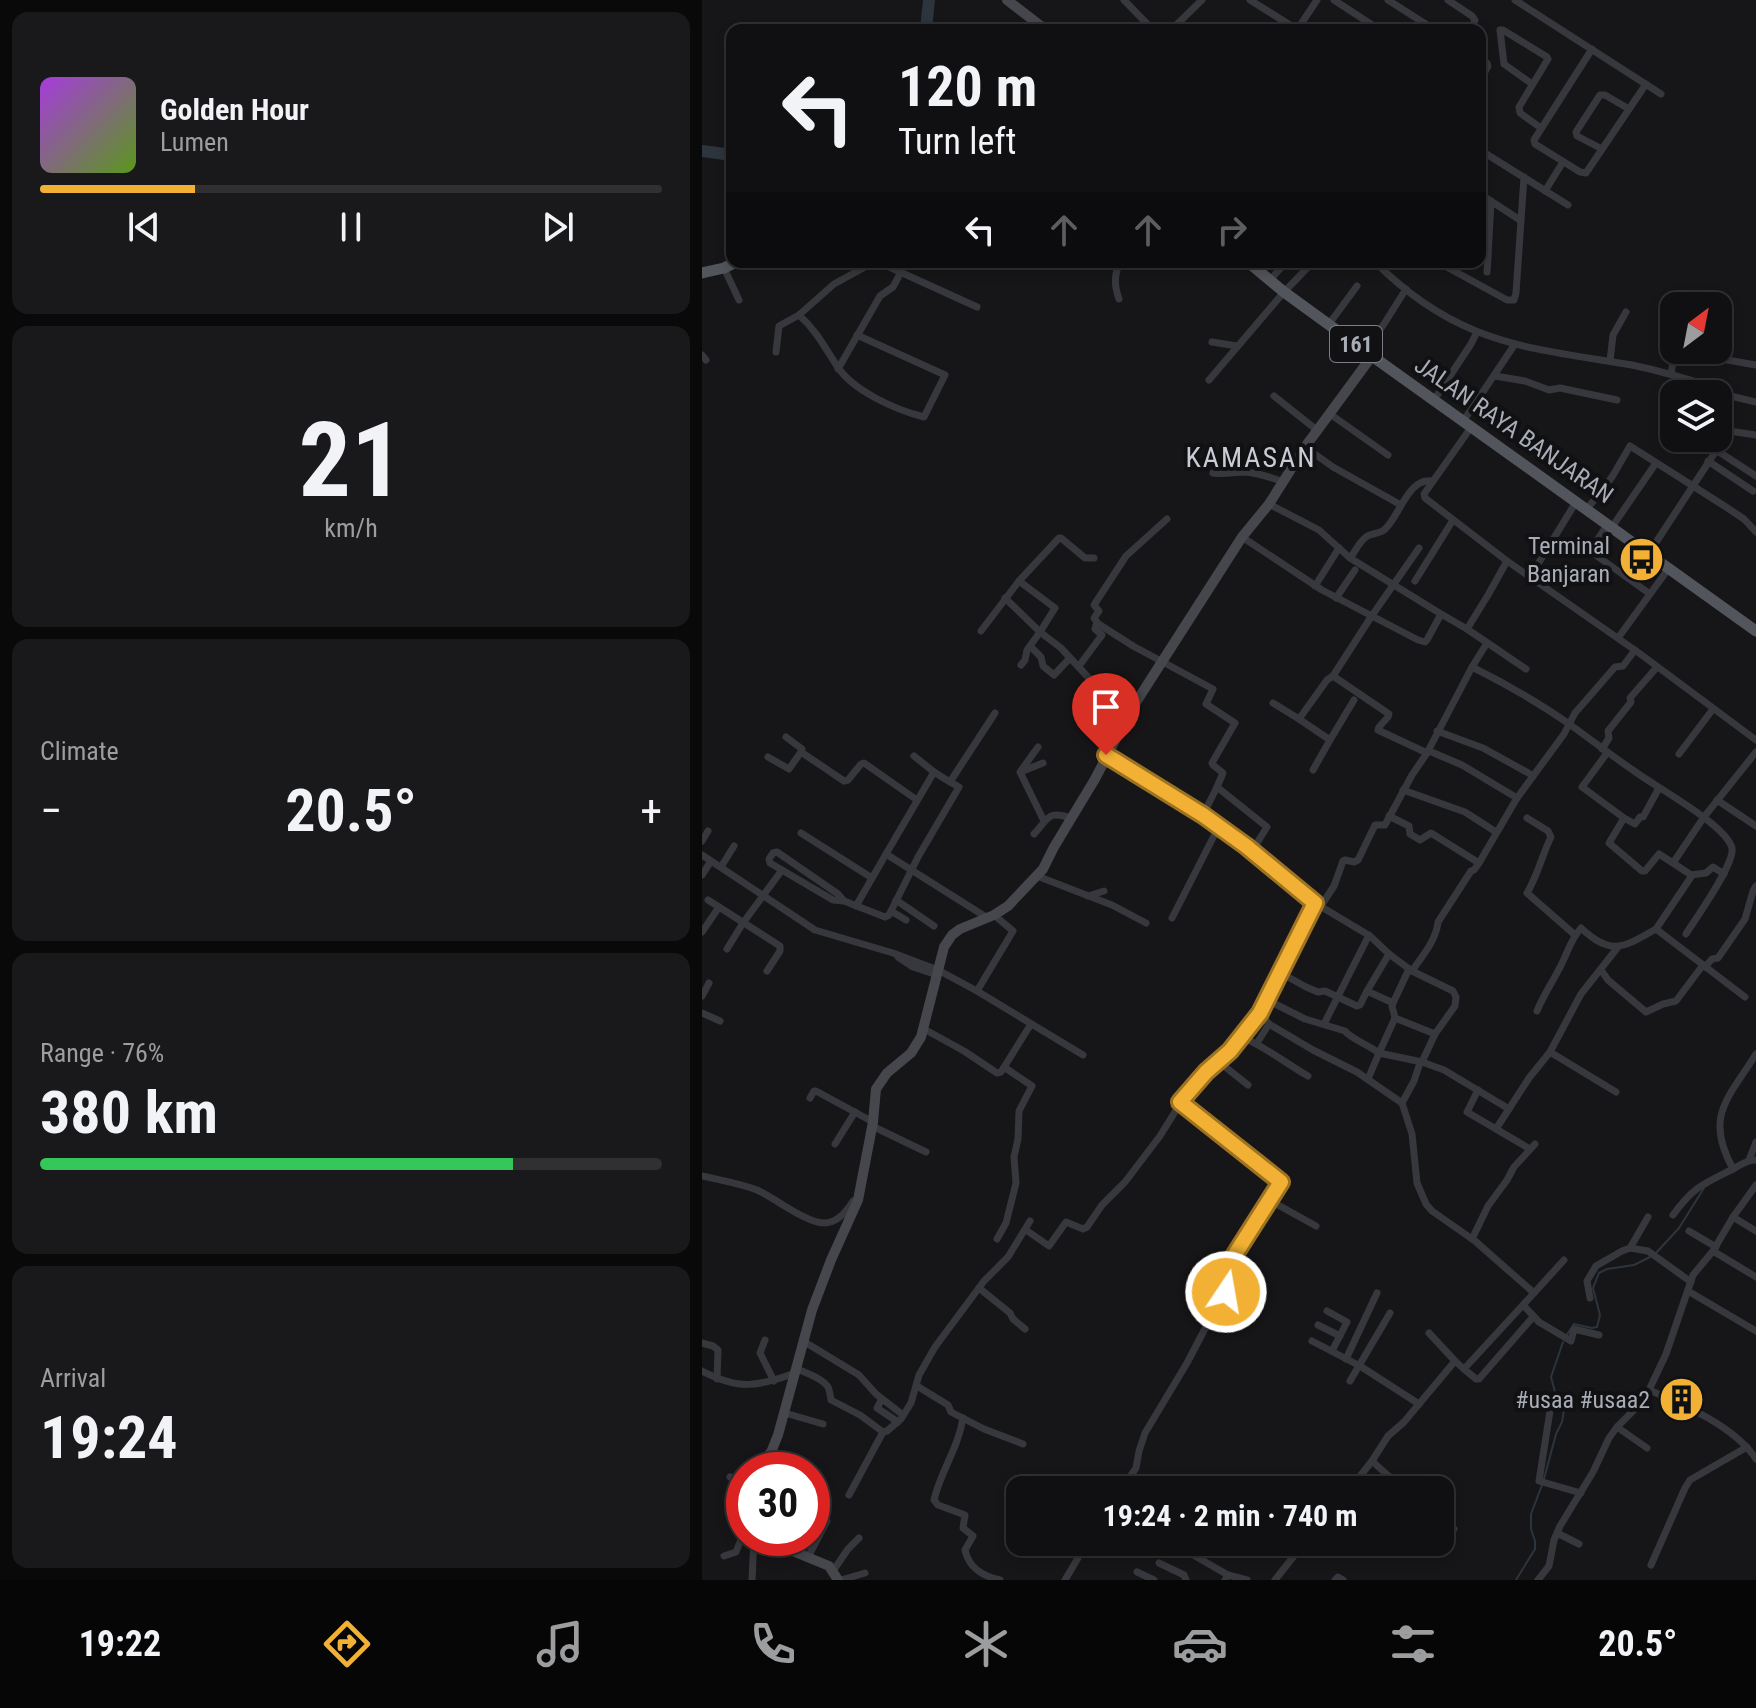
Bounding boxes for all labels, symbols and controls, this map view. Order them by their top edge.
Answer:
text: 120 m [898,54,1037,120]
icon: left [766,56,870,160]
text: Golden Hour [160,92,309,127]
text: Turn left [898,121,1016,163]
text: Lumen [160,127,229,157]
icon: previous [122,205,166,249]
icon: pause [329,205,373,249]
icon: next [536,205,580,249]
icon: left [958,208,1002,252]
icon: ahead [1042,208,1086,252]
icon: ahead [1126,208,1170,252]
icon: right [1210,208,1254,252]
north arrow [1660,292,1732,364]
map controls [1660,292,1732,452]
road number: 161 [1330,326,1382,362]
street label: JALAN RAYA BANJARAN [1409,351,1619,509]
button: layers [1660,380,1732,452]
text: 21 [298,400,404,521]
district label: KAMASAN [1186,441,1316,474]
text: km/h [324,513,378,543]
place label: Terminal Banjaran [1527,532,1610,588]
bus stop icon: Terminal Banjaran [1617,536,1665,584]
pin [1072,673,1140,755]
icon: arrive [1084,685,1128,729]
text: Climate [40,736,119,766]
text: 20.5° [285,775,417,846]
text: − [40,785,62,837]
text: + [640,785,662,837]
text: Range · 76% [40,1038,164,1068]
text: 380 km [40,1077,218,1148]
position arrow [1184,1250,1268,1334]
text: Arrival [40,1363,106,1393]
building icon: #usaa #usaa2 [1657,1376,1705,1424]
place label: #usaa #usaa2 [1515,1386,1650,1414]
text: 19:24 [40,1402,178,1473]
speed limit sign: 30 [726,1452,830,1556]
text: 19:24 · 2 min · 740 m [1103,1498,1357,1533]
icon: directions [319,1616,375,1672]
icon: music [532,1616,588,1672]
icon: phone [745,1616,801,1672]
icon: climate [958,1616,1014,1672]
icon: car [1172,1616,1228,1672]
icon: filters [1385,1616,1441,1672]
text: 19:22 [79,1623,161,1665]
text: 20.5° [1598,1623,1677,1665]

